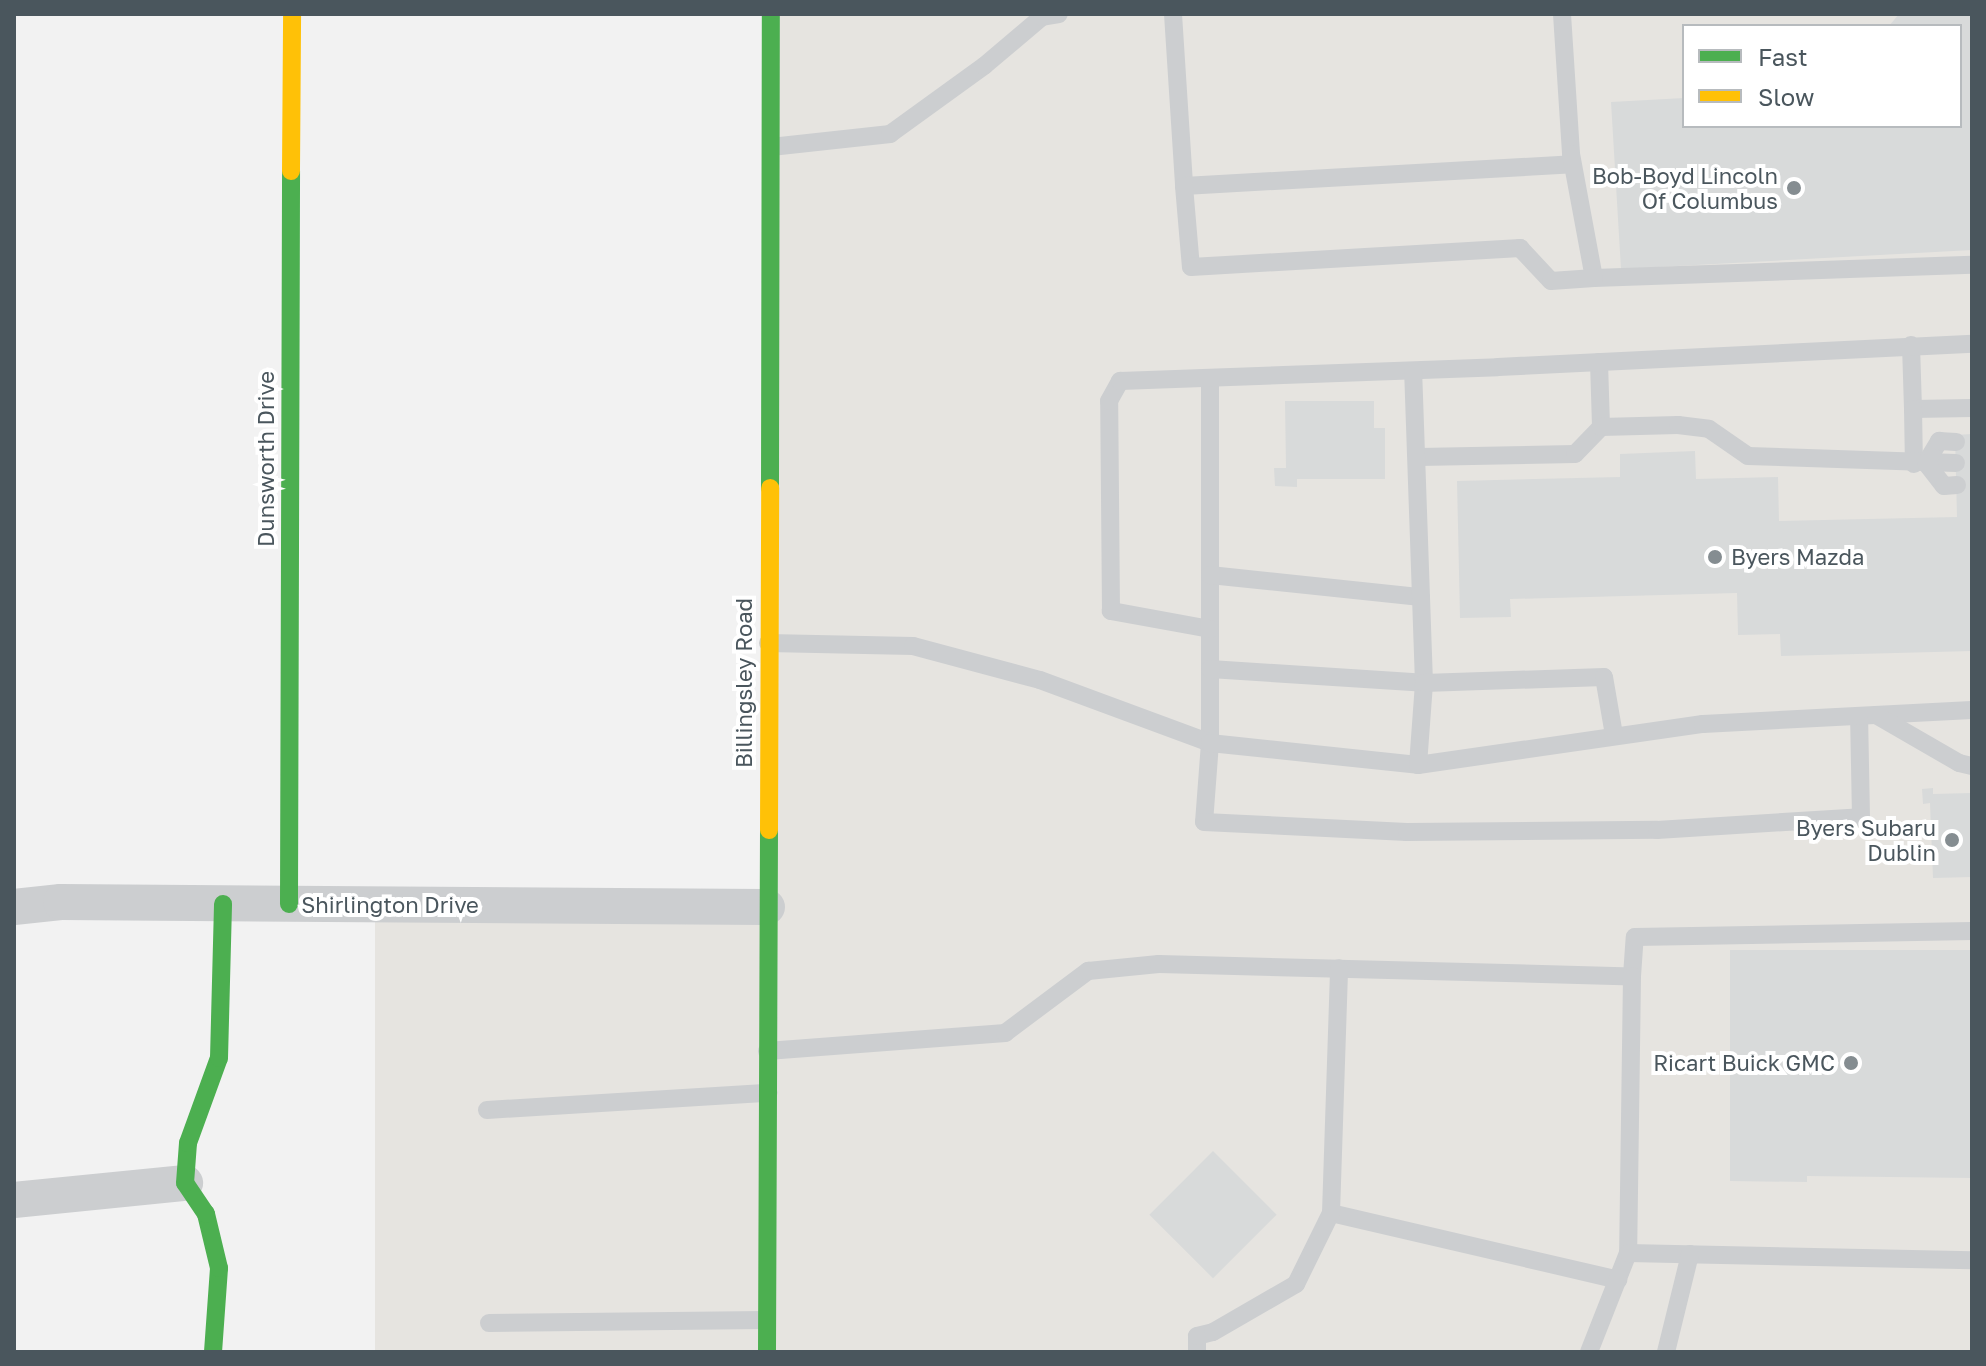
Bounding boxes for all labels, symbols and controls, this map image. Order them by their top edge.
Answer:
legend [1682,24,1962,128]
text: Fast [1758,42,1808,71]
text: Slow [1758,82,1814,111]
place label: Bob-Boyd Lincoln Of Columbus [1592,162,1778,214]
marker: Bob-Boyd Lincoln Of Columbus [1785,179,1803,197]
street label: Dunsworth Drive [253,371,279,547]
place label: Byers Mazda [1731,544,1864,570]
marker: Byers Mazda [1706,548,1724,566]
street label: Billingsley Road [731,598,757,768]
place label: Byers Subaru Dublin [1796,814,1936,866]
marker: Byers Subaru Dublin [1943,831,1961,849]
street label: Shirlington Drive [301,892,479,918]
place label: Ricart Buick GMC [1653,1050,1835,1076]
marker: Ricart Buick GMC [1842,1054,1860,1072]

